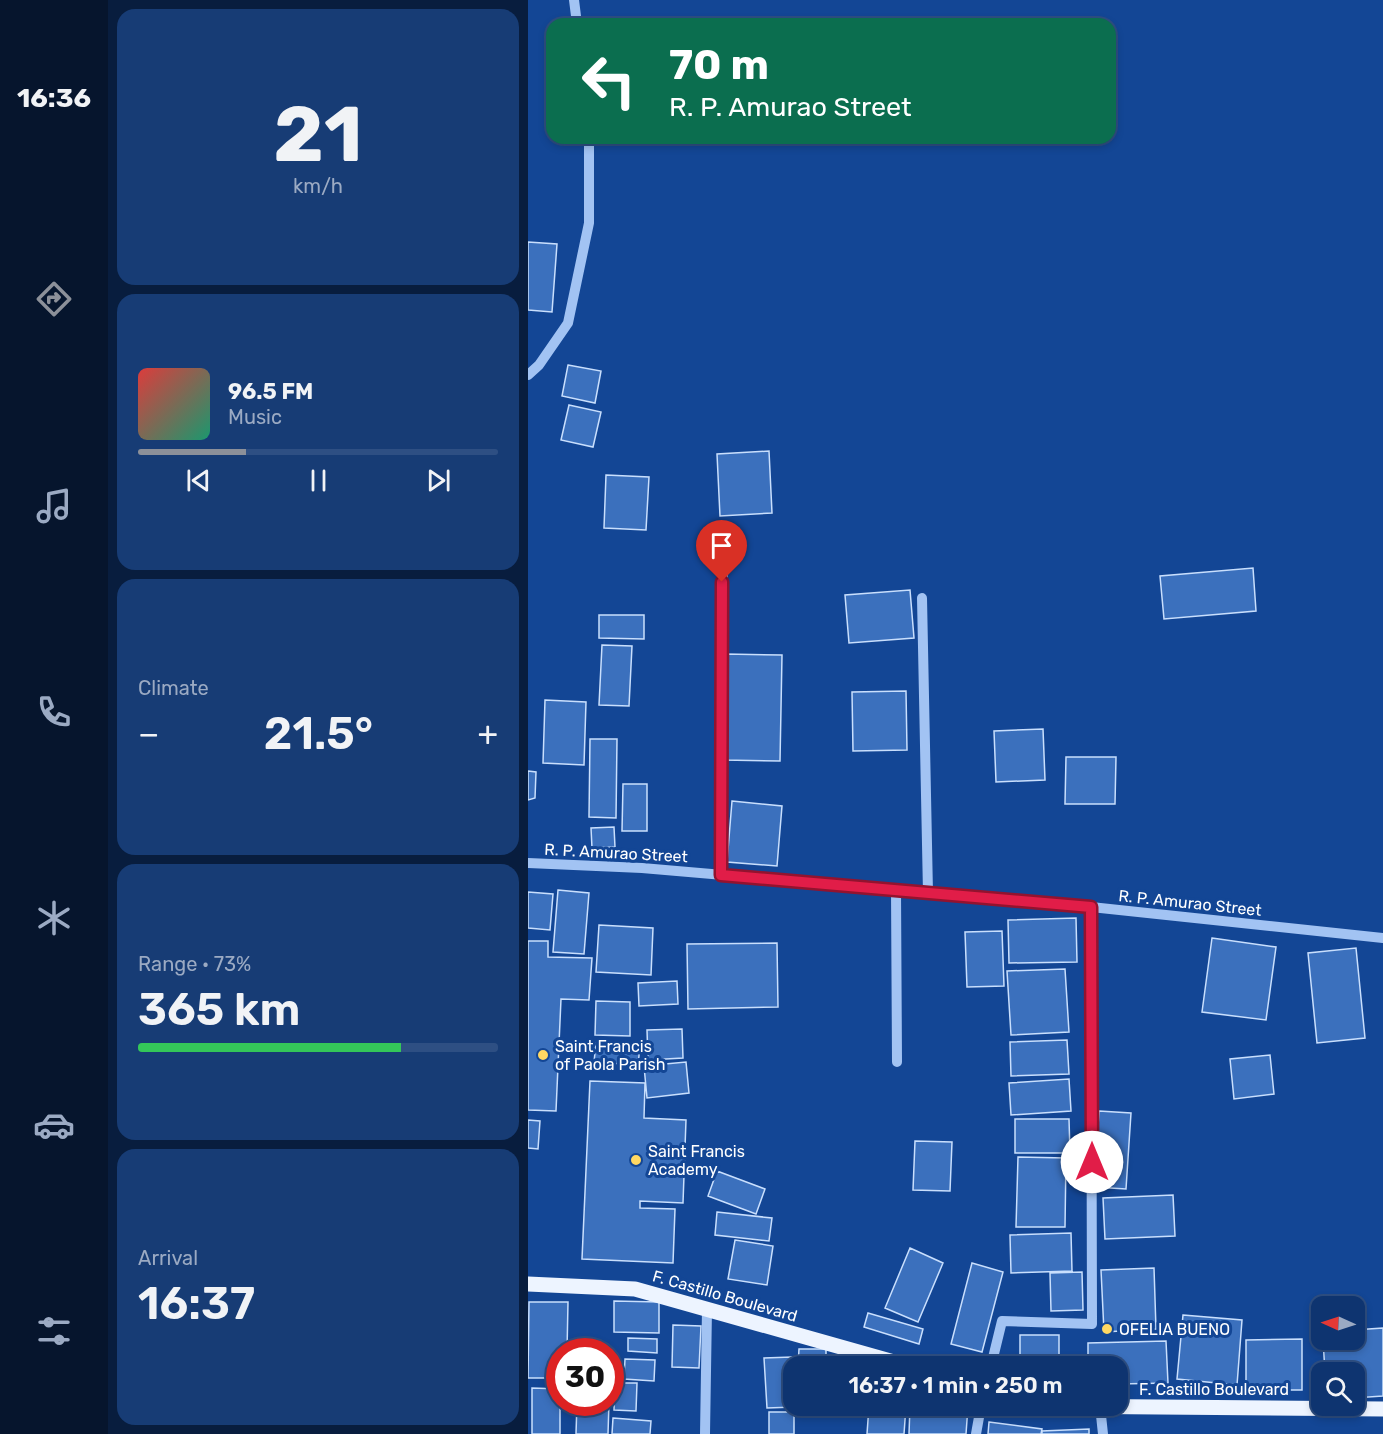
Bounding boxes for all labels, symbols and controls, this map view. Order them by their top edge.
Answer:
text: 70 m [669,40,769,90]
icon: left [570,42,648,120]
text: 16:36 [17,82,91,114]
text: 21 [273,88,363,181]
text: R. P. Amurao Street [669,91,912,123]
text: km/h [293,174,343,198]
icon: directions [33,278,75,320]
text: 96.5 FM [228,378,313,405]
text: Music [228,405,282,429]
icon: previous [182,464,215,497]
icon: pause [302,464,335,497]
icon: next [422,464,455,497]
icon: music [33,485,75,527]
pin [696,520,747,582]
icon: arrive [705,529,738,562]
text: Climate [138,676,209,700]
icon: phone [33,691,75,733]
text: 21.5° [264,707,373,760]
text: − [138,714,159,753]
text: + [477,714,498,753]
street label: R. P. Amurao Street [544,840,688,866]
street label: R. P. Amurao Street [1118,886,1262,920]
icon: climate [33,897,75,939]
text: Range · 73% [138,952,251,976]
text: 365 km [138,983,301,1036]
place label: Saint Francis of Paola Parish [555,1037,665,1074]
marker: Saint Francis of Paola Parish [536,1048,550,1062]
icon: car [33,1104,75,1146]
position arrow [1060,1130,1124,1194]
place label: Saint Francis Academy [648,1142,745,1179]
marker: Saint Francis Academy [629,1153,643,1167]
text: Arrival [138,1246,198,1270]
street label: F. Castillo Boulevard [650,1266,800,1326]
text: 16:37 [138,1277,255,1330]
north arrow [1311,1296,1365,1350]
map controls [1311,1296,1365,1416]
icon: filters [33,1310,75,1352]
place label: OFELIA BUENO [1119,1320,1230,1339]
marker: OFELIA BUENO [1100,1322,1114,1336]
speed limit sign: 30 [546,1338,624,1416]
button: search [1311,1362,1365,1416]
text: 16:37 · 1 min · 250 m [849,1372,1062,1399]
street label: F. Castillo Boulevard [1139,1380,1289,1399]

